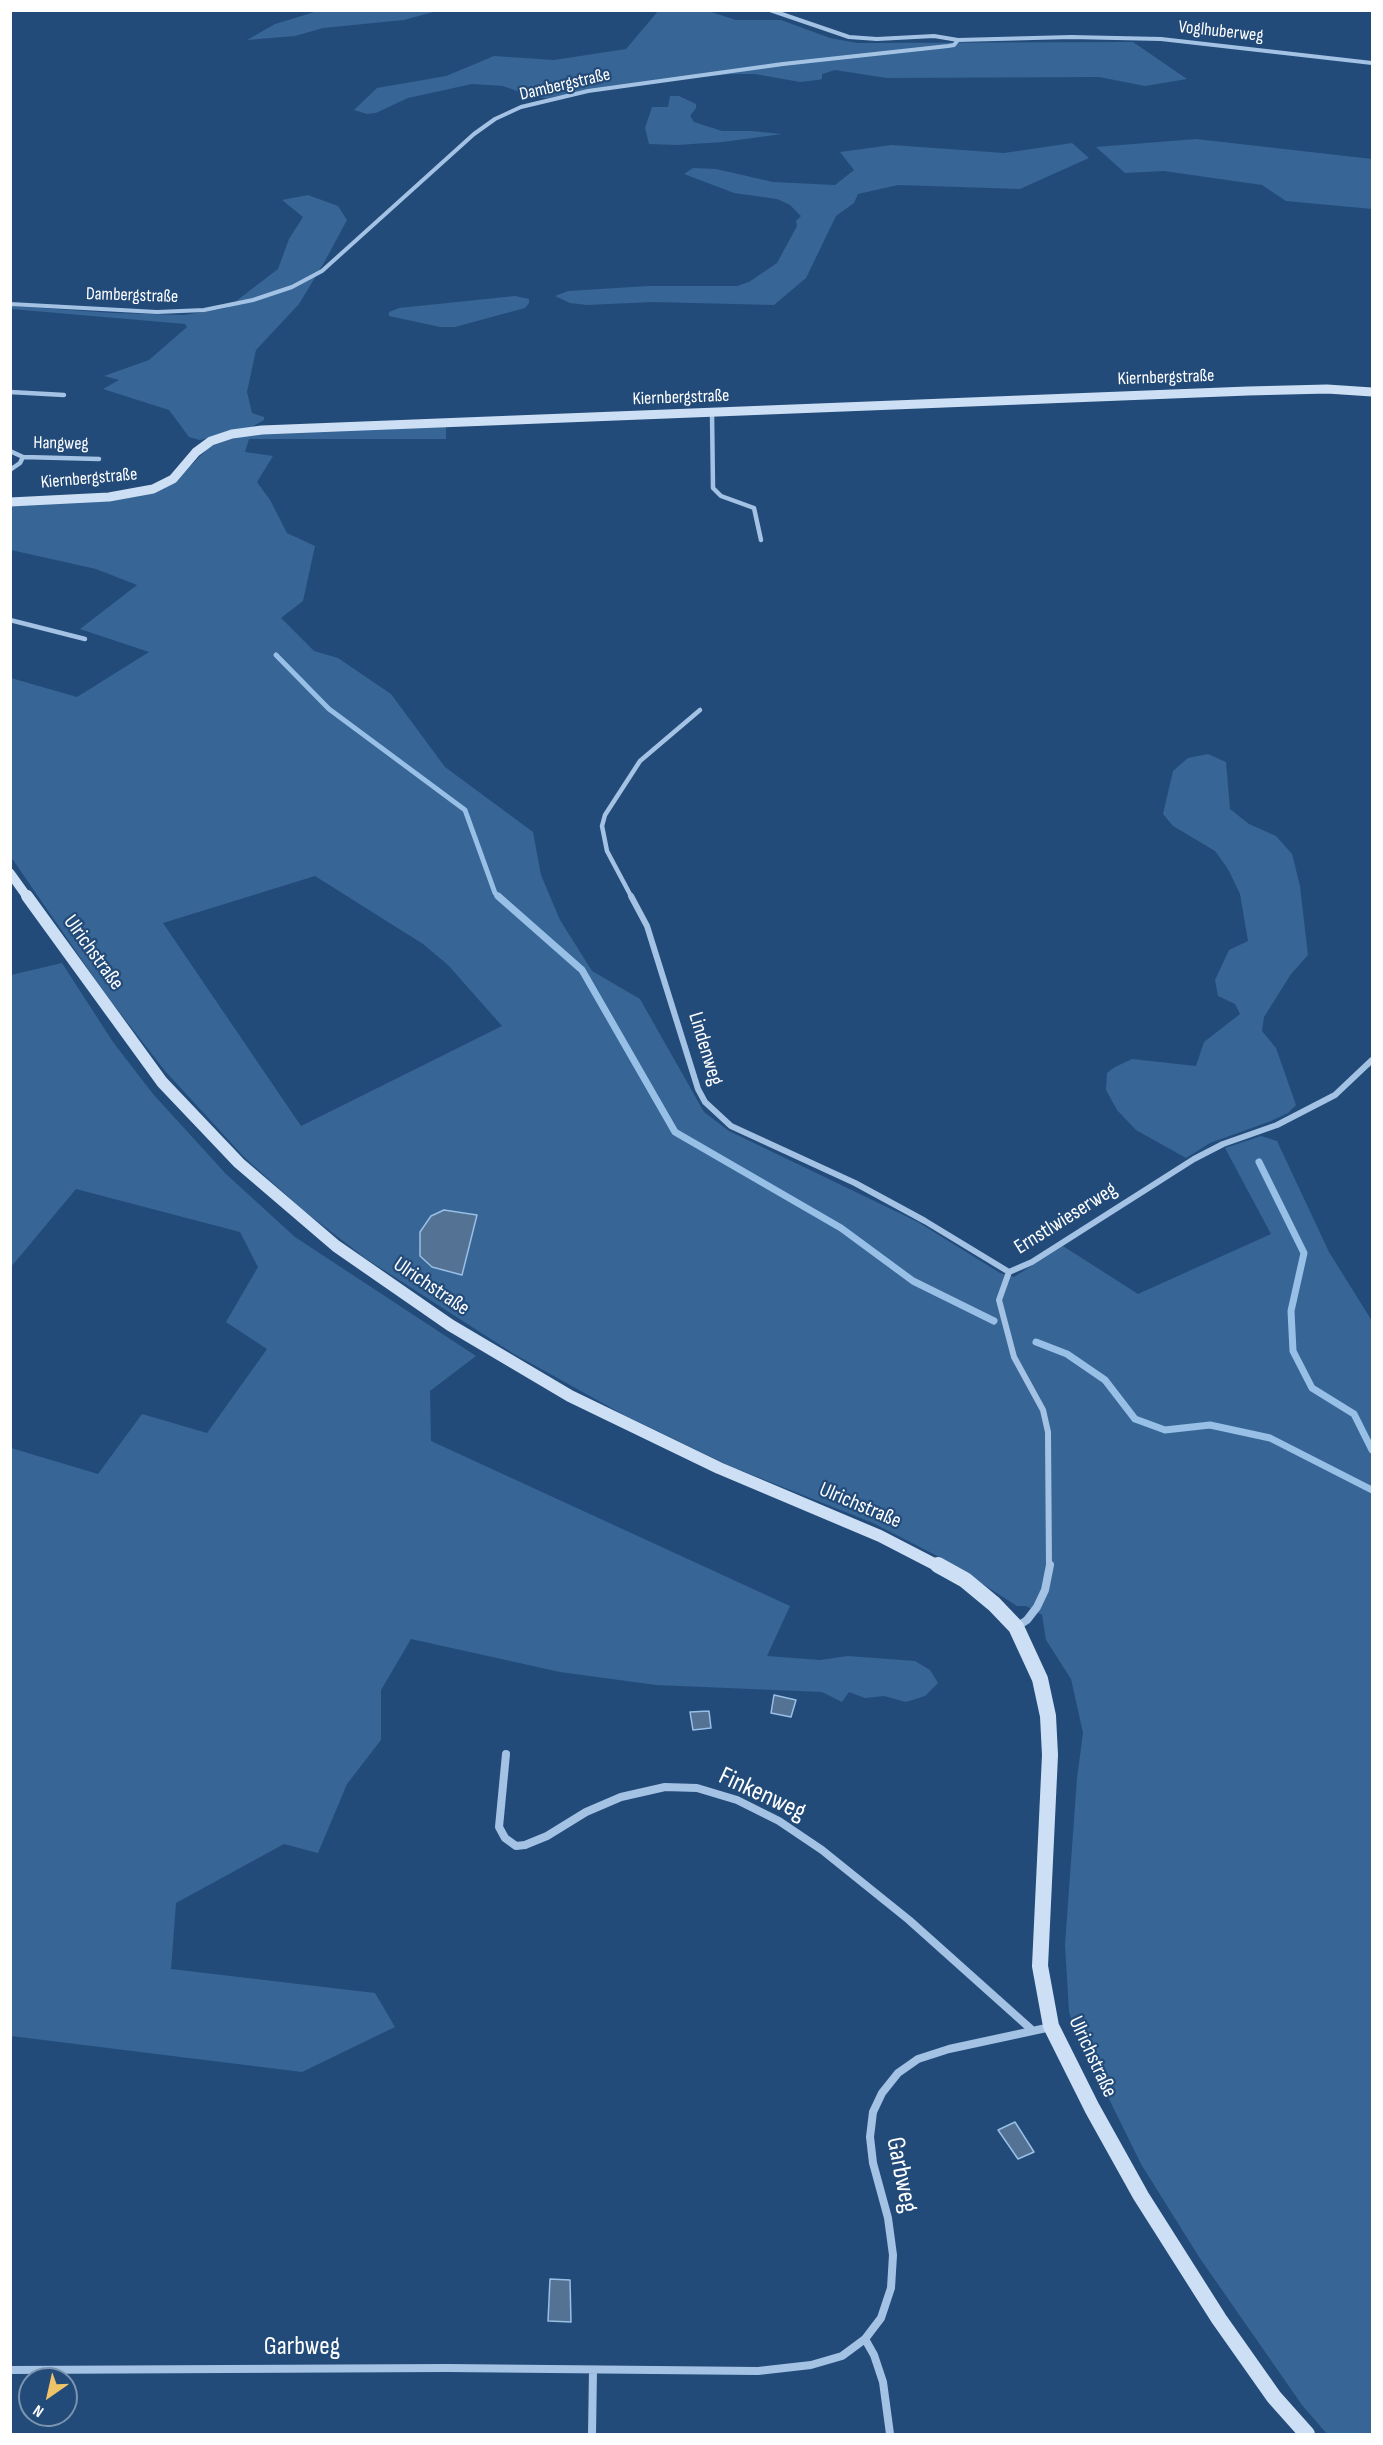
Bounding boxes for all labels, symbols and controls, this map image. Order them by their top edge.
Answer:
street label: Voglhuberweg [1177,17,1265,47]
street label: Dambergstraße [518,64,612,106]
street label: Dambergstraße [85,284,179,308]
street label: Kiernbergstraße [1117,366,1215,390]
street label: Kiernbergstraße [632,386,730,410]
street label: Hangweg [33,433,89,455]
street label: Kiernbergstraße [40,464,138,494]
street label: Ulrichstraße [57,911,129,995]
street label: Lindenweg [682,1009,728,1089]
street label: Ernstlwieserweg [1010,1177,1122,1261]
street label: Ulrichstraße [388,1252,474,1322]
street label: Ulrichstraße [815,1477,905,1535]
street label: Finkenweg [713,1761,811,1829]
street label: Ulrichstraße [1062,2012,1122,2102]
street label: Garbweg [878,2135,924,2215]
street label: Garbweg [264,2331,340,2363]
north arrow [18,2367,78,2427]
text: N [30,2400,48,2421]

